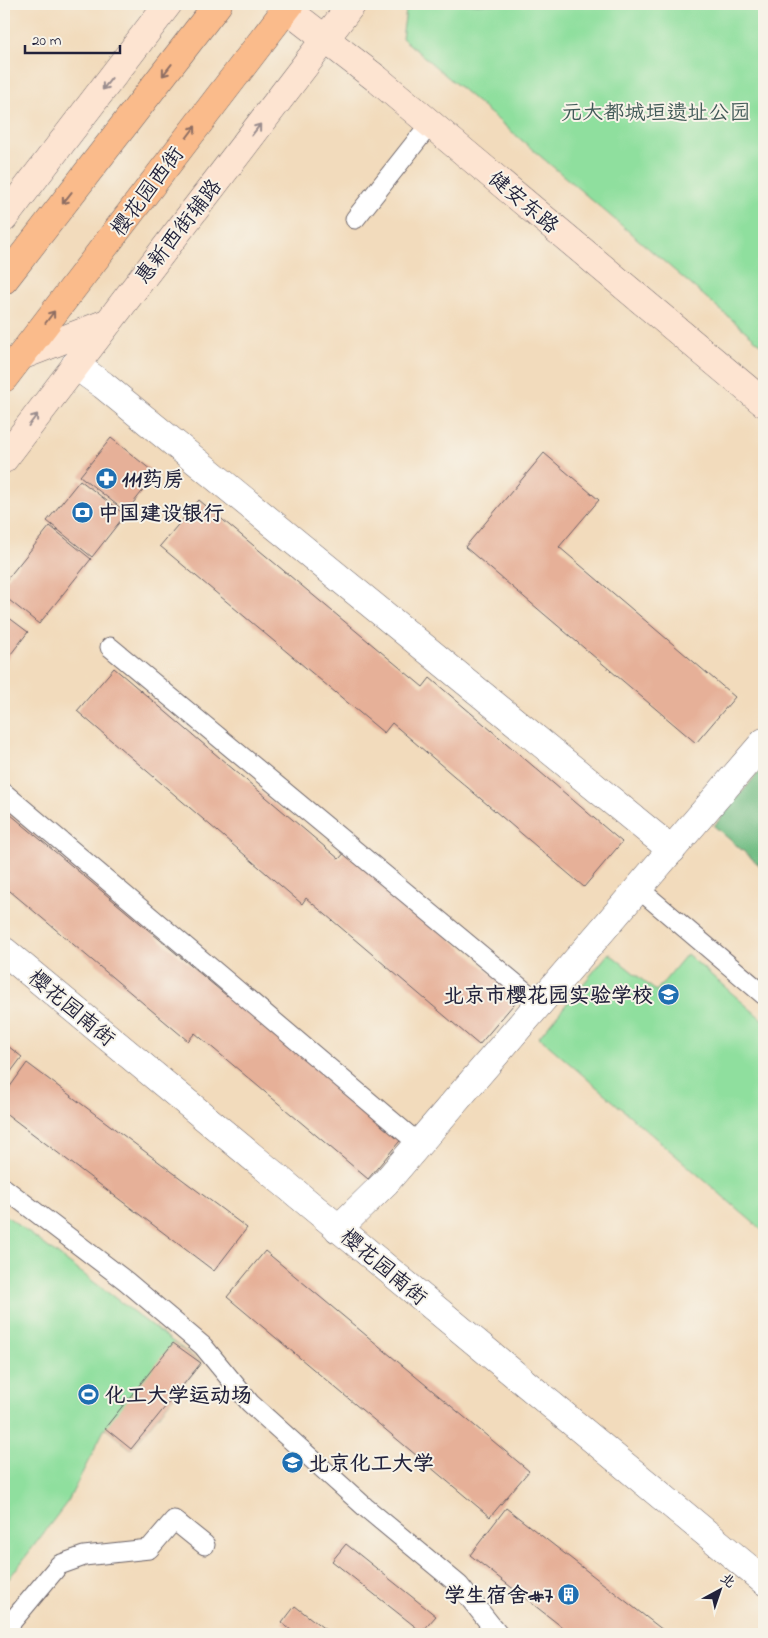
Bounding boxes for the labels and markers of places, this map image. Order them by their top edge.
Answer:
place label: 111药房 [122,466,184,496]
pharmacy icon: 111药房 [94,467,118,491]
place label: 中国建设银行 [98,500,224,530]
bank icon: 中国建设银行 [70,501,94,525]
place label: 北京市樱花园实验学校 [443,982,653,1012]
school or university icon: 北京市樱花园实验学校 [657,983,681,1007]
place label: 化工大学运动场 [105,1382,252,1412]
sports icon: 化工大学运动场 [77,1383,101,1407]
place label: 北京化工大学 [308,1450,434,1480]
school or university icon: 北京化工大学 [280,1451,304,1475]
place label: 学生宿舍#7 [444,1582,553,1612]
building icon: 学生宿舍#7 [557,1583,581,1607]

